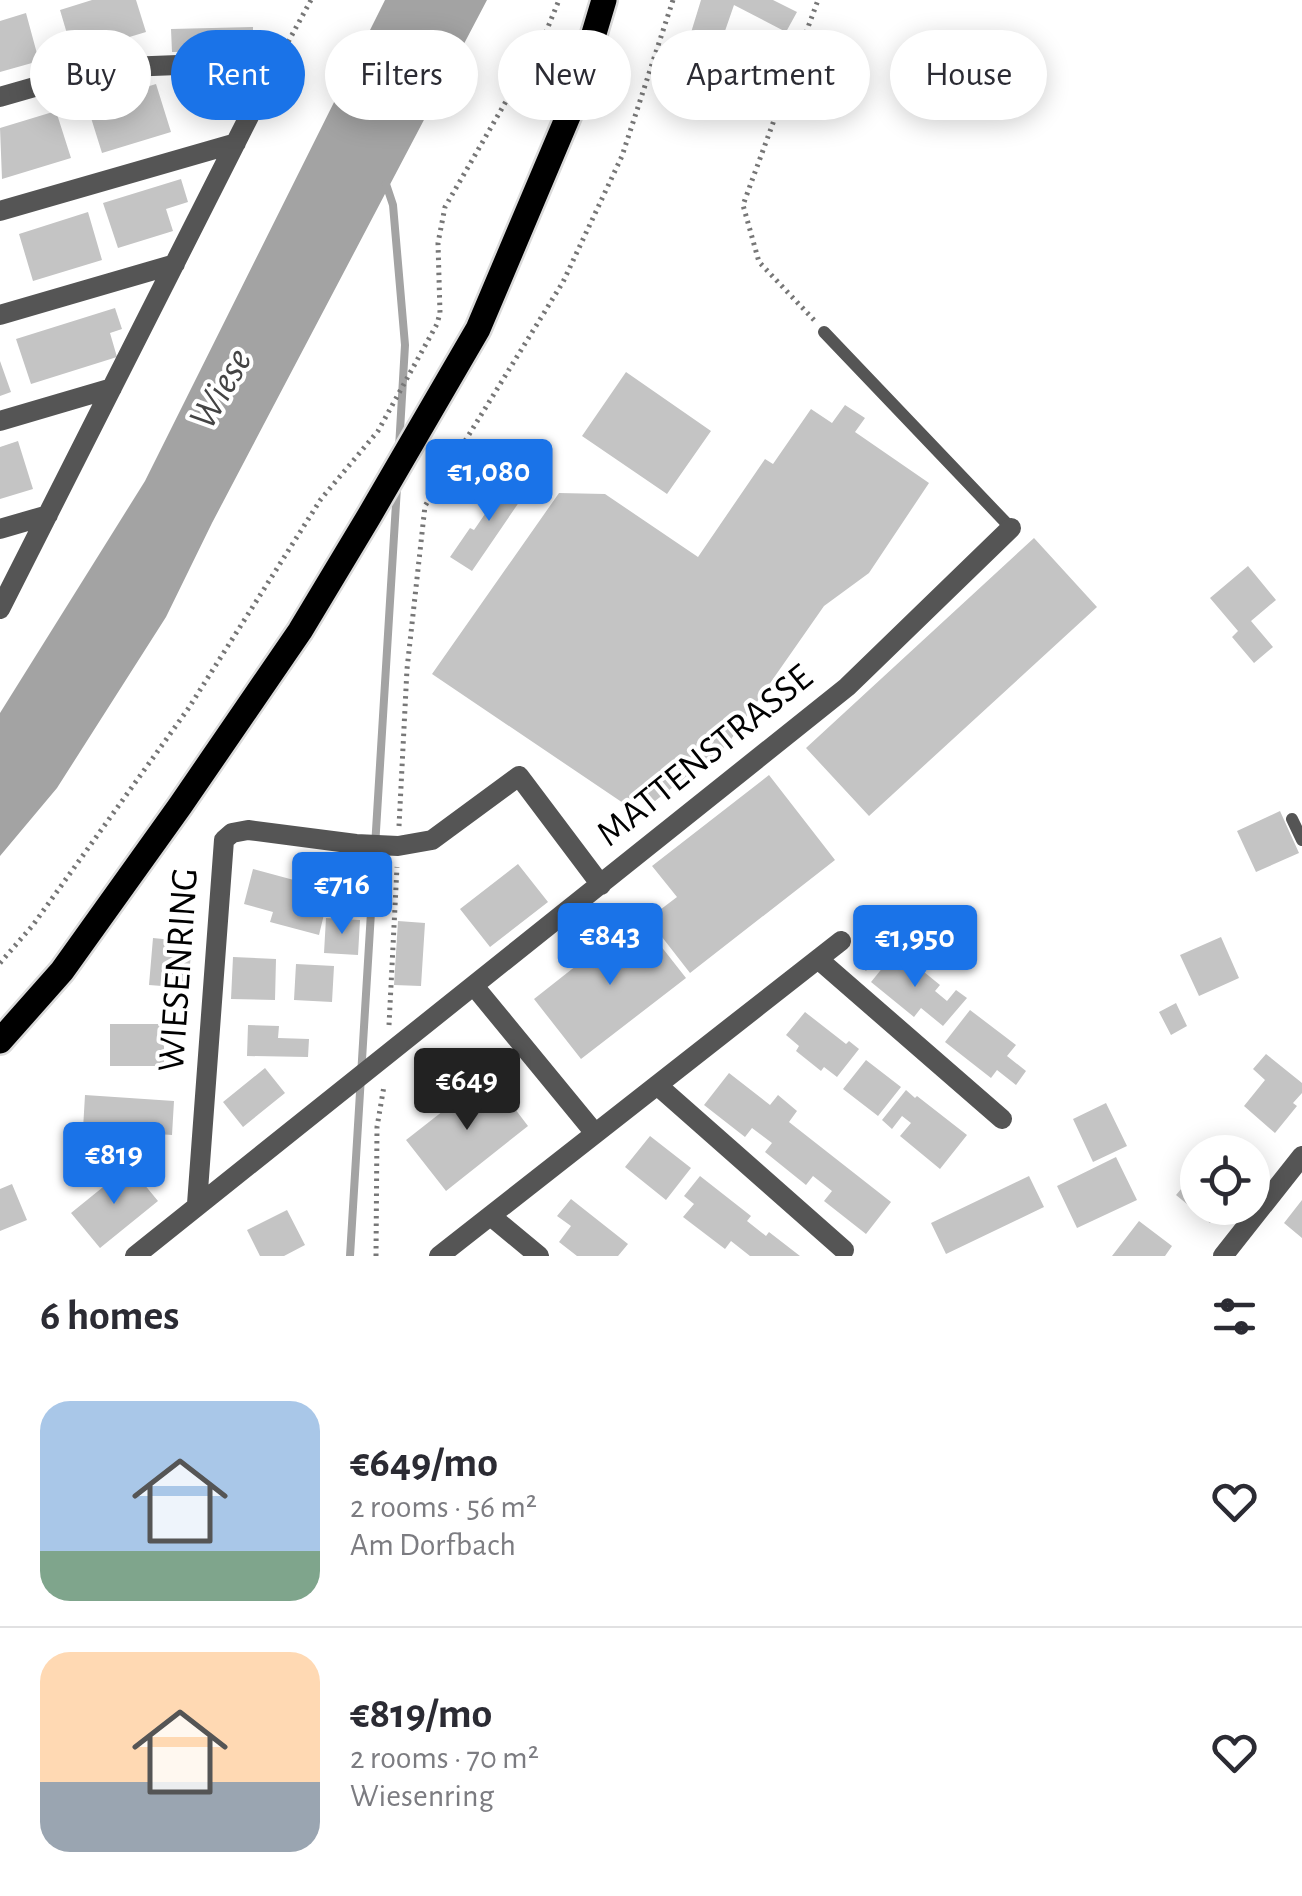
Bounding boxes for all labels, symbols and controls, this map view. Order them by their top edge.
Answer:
chip: Buy [30,30,151,120]
chip: Rent [171,30,305,120]
chip: Filters [325,30,478,120]
chip: New [498,30,631,120]
chip: Apartment [651,30,870,120]
chip: House [890,30,1047,120]
water label: Wiese [182,342,260,436]
pin: €1,080 [408,439,570,524]
text: €1,080 [448,455,530,487]
street label: MATTENSTRASSE [590,658,820,854]
pin: €716 [283,852,401,937]
street label: WIESENRING [153,867,205,1073]
text: €716 [314,868,370,900]
pin: €843 [551,903,669,988]
pin: €1,950 [834,905,996,990]
text: €843 [580,919,640,951]
text: €1,950 [875,921,955,953]
pin: €649 [408,1048,526,1133]
text: €649 [436,1064,498,1096]
pin: €819 [55,1122,173,1207]
map controls [1180,1135,1270,1225]
button: locate [1180,1135,1270,1225]
text: €819 [85,1138,143,1170]
icon: filters [1207,1289,1262,1344]
text: 6 homes [40,1295,179,1337]
icon: home [120,1441,240,1561]
text: €649/mo [350,1442,498,1484]
icon: heart [1207,1474,1262,1529]
text: 2 rooms · 56 m² [350,1491,537,1523]
text: Am Dorfbach [350,1529,516,1561]
icon: home [120,1692,240,1812]
text: €819/mo [350,1693,492,1735]
icon: heart [1207,1725,1262,1780]
text: 2 rooms · 70 m² [350,1742,539,1774]
text: Wiesenring [350,1780,494,1812]

